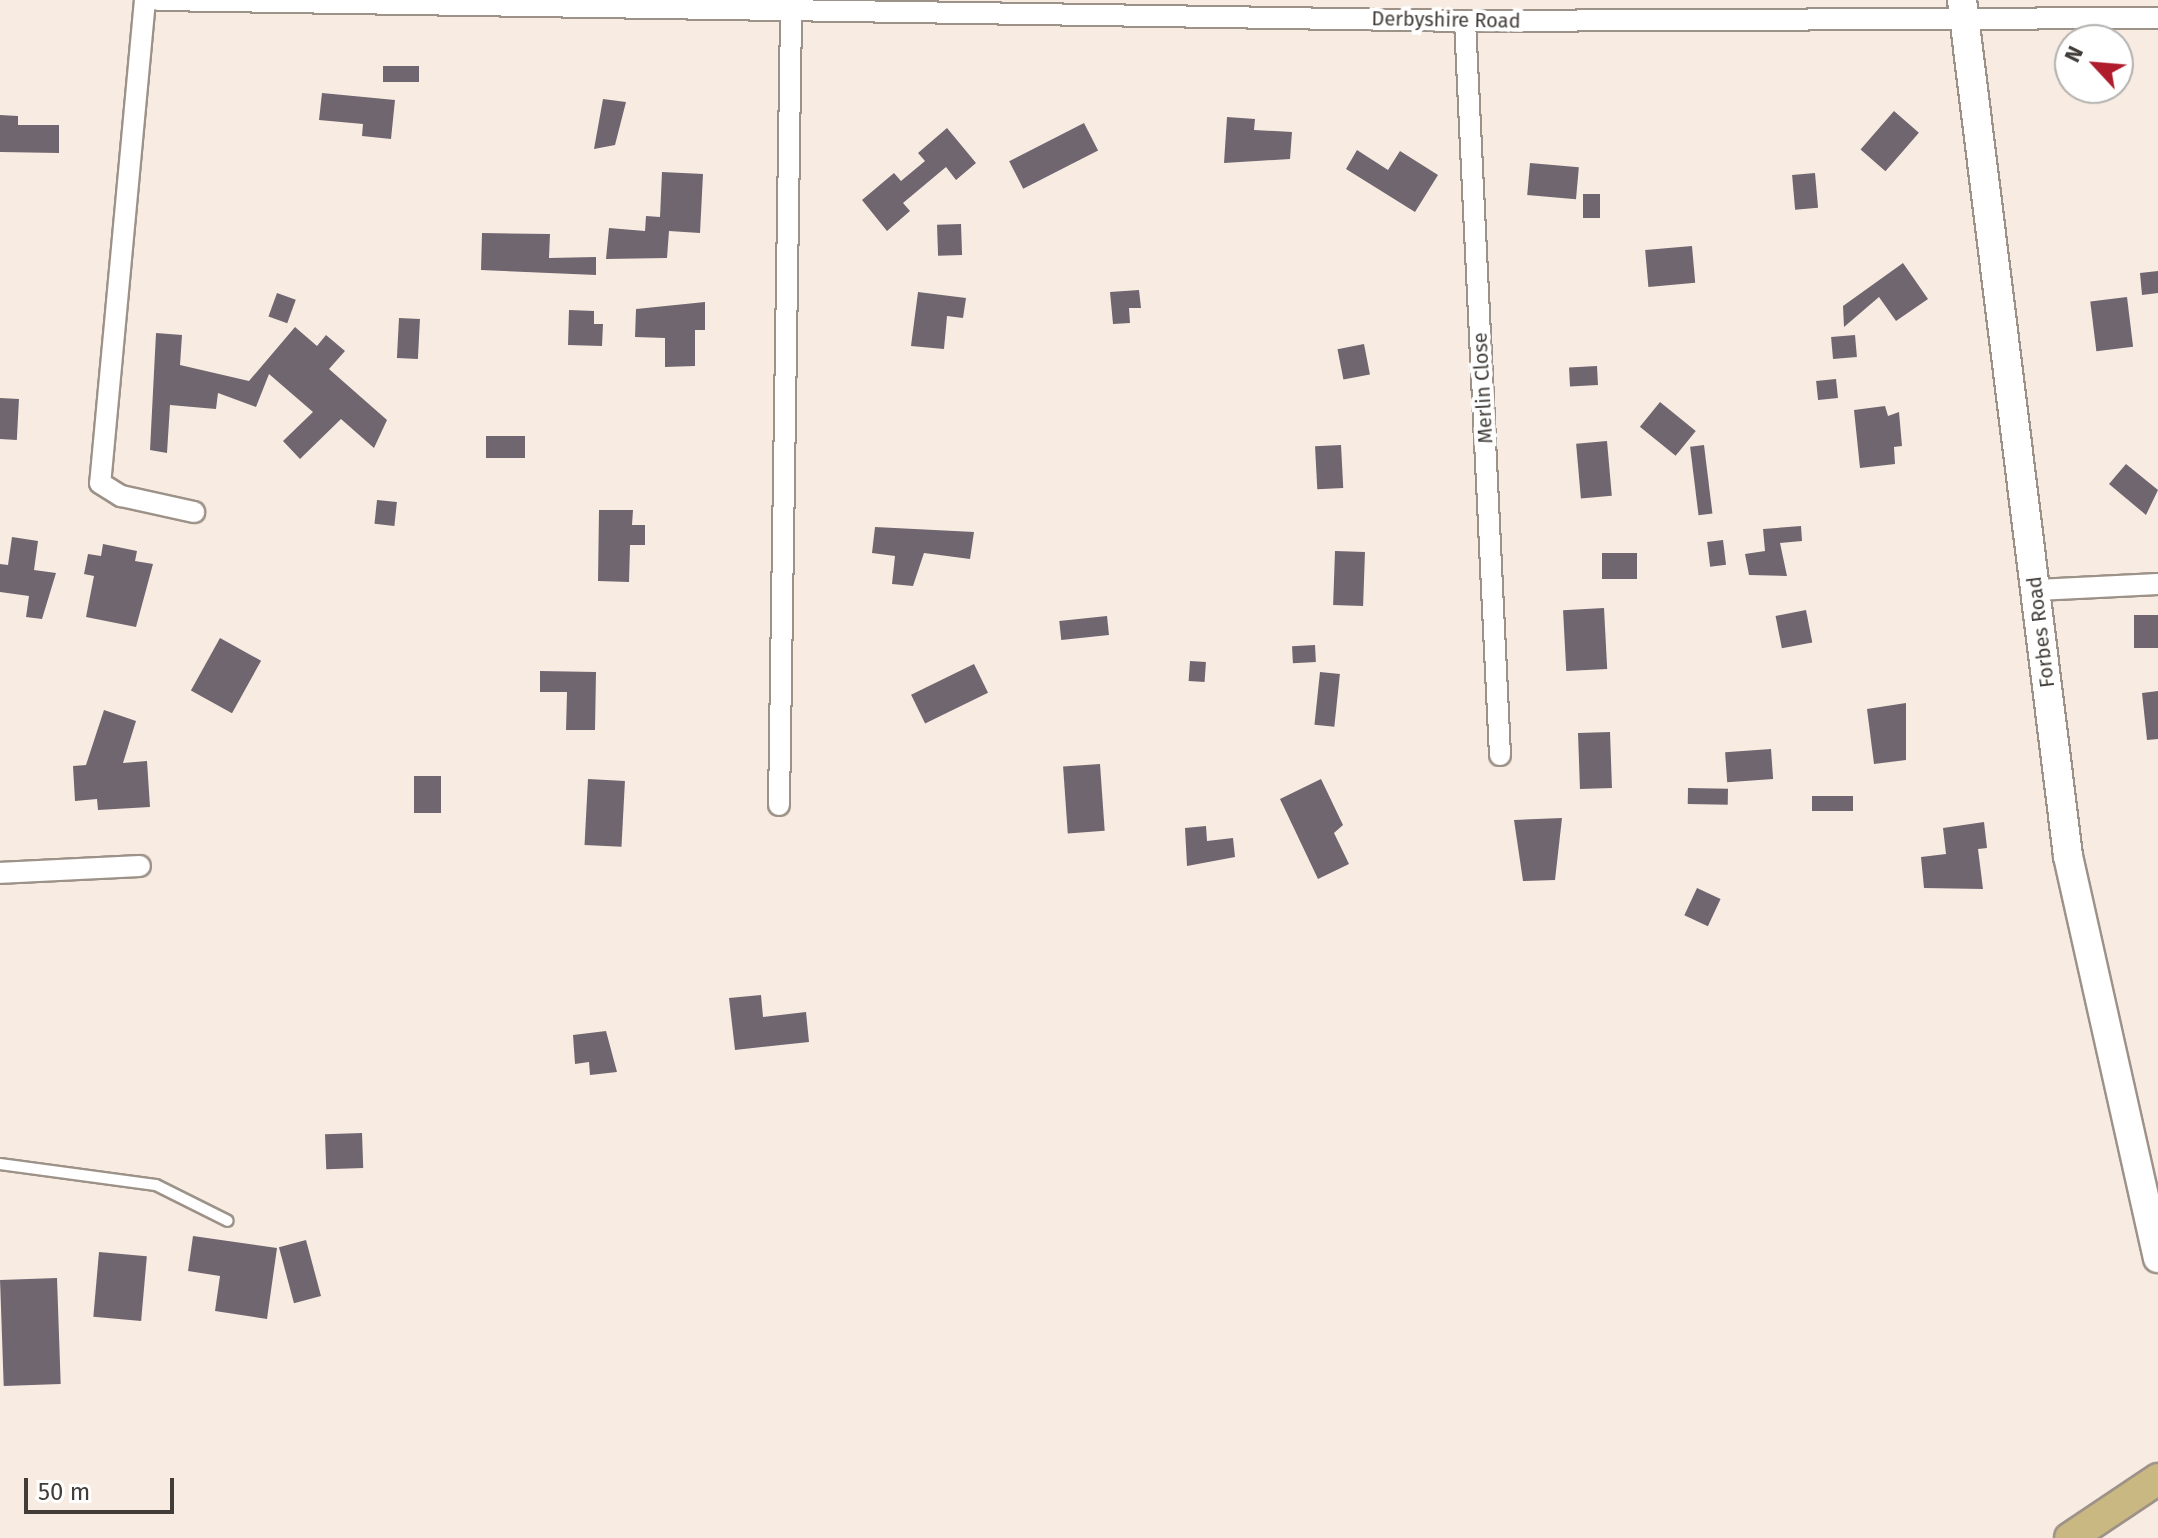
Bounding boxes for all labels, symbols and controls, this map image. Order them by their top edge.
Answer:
street label: Derbyshire Road [1371,7,1521,33]
north arrow [2054,24,2134,104]
text: N [2058,42,2089,67]
street label: Merlin Close [1468,332,1498,444]
street label: Forbes Road [2022,575,2060,689]
scale bar [28,1462,178,1512]
text: 50 m [38,1478,90,1506]

